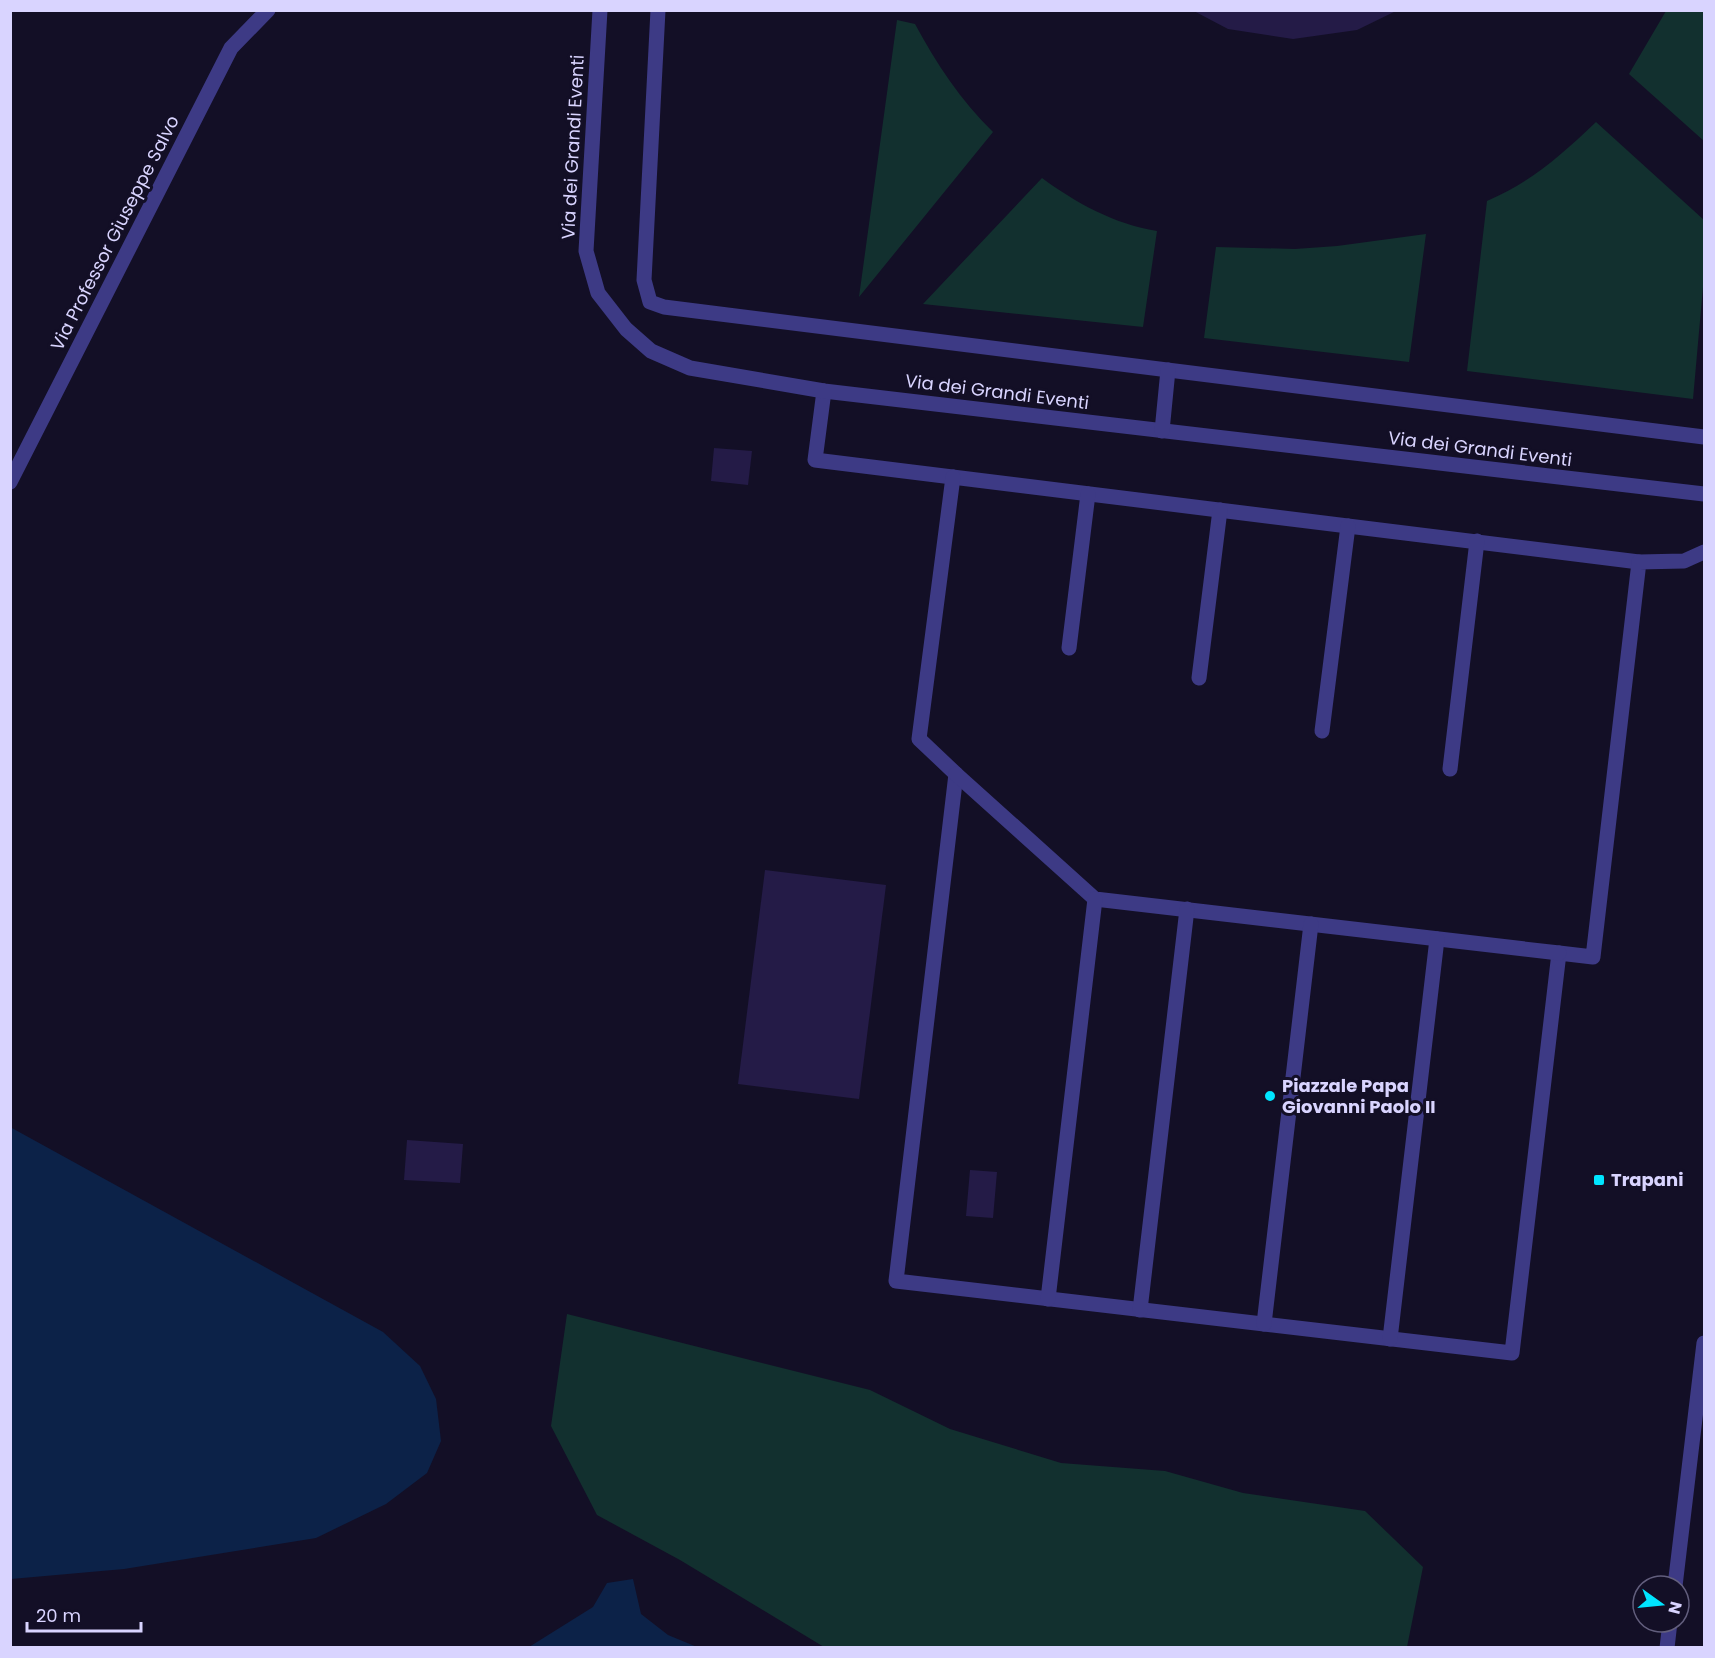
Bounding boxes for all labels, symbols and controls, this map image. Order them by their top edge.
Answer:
street label: Via dei Grandi Eventi [555,54,590,240]
street label: Via Professor Giuseppe Salvo [44,111,185,355]
street label: Via dei Grandi Eventi [904,368,1090,415]
street label: Via dei Grandi Eventi [1387,425,1573,472]
place label: Piazzale Papa Giovanni Paolo II [1282,1073,1436,1119]
marker: Piazzale Papa Giovanni Paolo II [1263,1089,1277,1103]
place label: Trapani [1611,1167,1683,1192]
marker: Trapani [1592,1173,1606,1187]
north arrow [1631,1574,1691,1634]
scale bar [27,1595,141,1633]
text: N [1662,1599,1688,1617]
text: 20 m [36,1603,81,1628]

